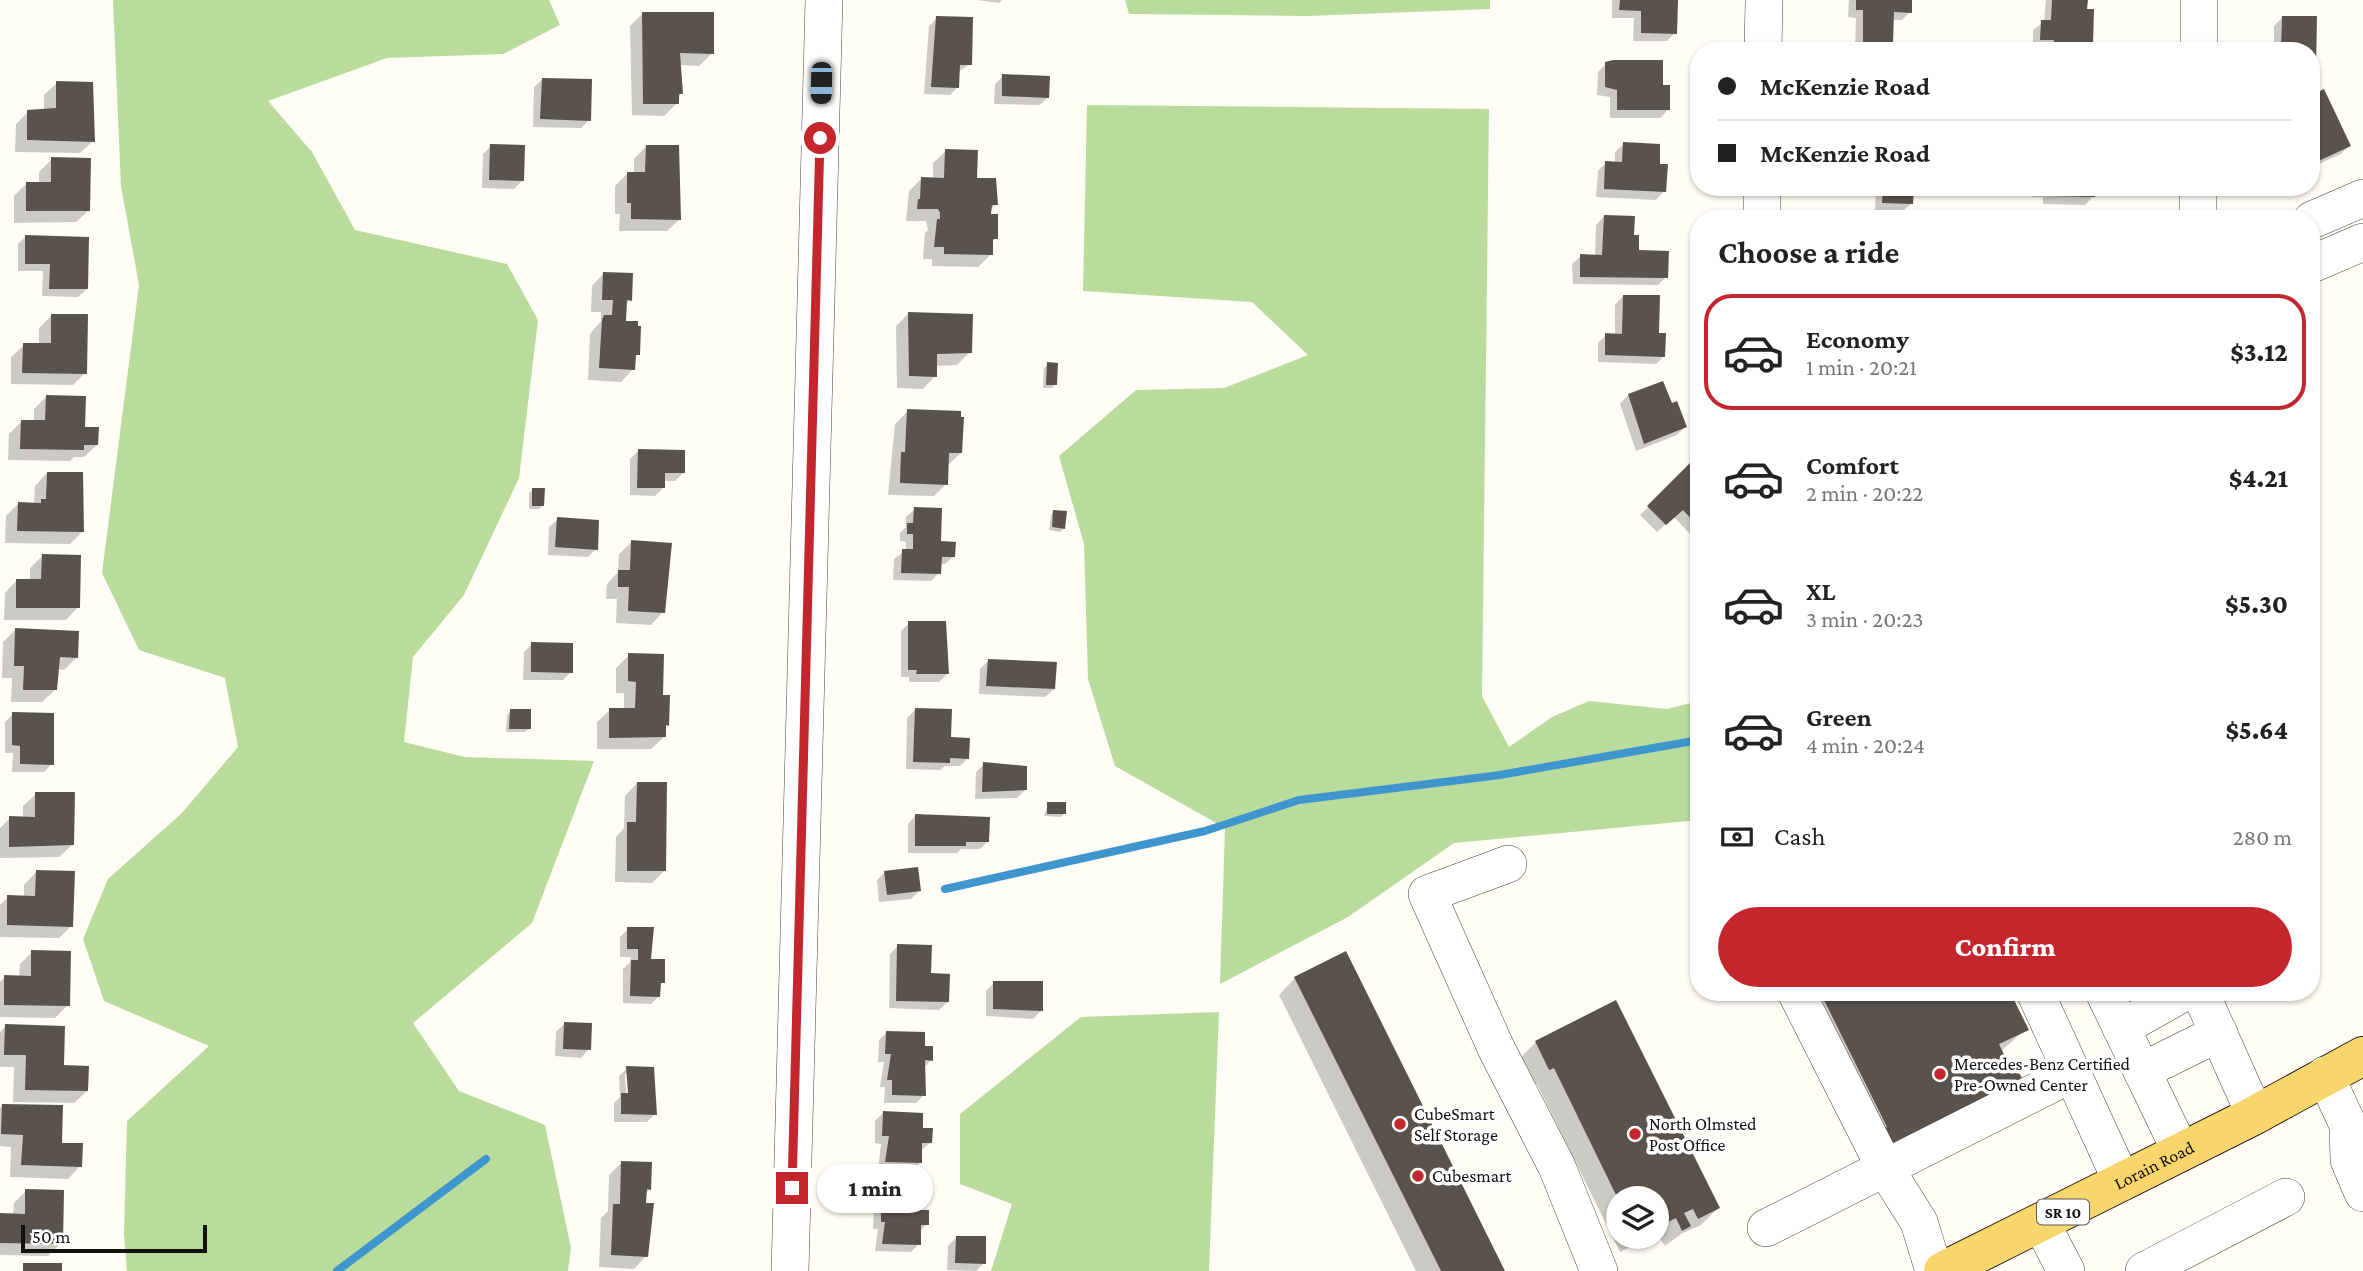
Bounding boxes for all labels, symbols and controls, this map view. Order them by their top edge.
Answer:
car [811,62,832,104]
text: McKenzie Road [1760,72,1930,101]
route start [804,122,836,154]
text: McKenzie Road [1760,139,1930,168]
text: Choose a ride [1718,234,1899,270]
icon: car [1722,321,1785,384]
text: Economy [1806,325,1909,354]
text: $3.12 [2230,338,2288,367]
text: 1 min · 20:21 [1806,354,1917,380]
icon: car [1722,447,1785,510]
text: Comfort [1806,451,1899,480]
text: $4.21 [2229,464,2288,493]
text: 2 min · 20:22 [1806,480,1923,506]
icon: car [1722,573,1785,636]
text: XL [1806,577,1835,606]
text: $5.30 [2225,590,2288,619]
text: 3 min · 20:23 [1806,606,1923,632]
icon: car [1722,699,1785,762]
text: Green [1806,703,1872,732]
text: $5.64 [2225,716,2288,745]
text: 4 min · 20:24 [1806,732,1925,758]
icon: cash [1718,818,1756,856]
text: Cash [1774,822,1825,851]
text: 280 m [2233,824,2292,850]
button: Confirm [1718,907,2292,987]
place label: Mercedes-Benz Certified Pre-Owned Center [1954,1054,2131,1095]
marker: Mercedes-Benz Certified Pre-Owned Center [1932,1066,1948,1082]
place label: CubeSmart Self Storage [1414,1104,1498,1145]
place label: North Olmsted Post Office [1649,1114,1757,1155]
marker: CubeSmart Self Storage [1392,1116,1408,1132]
marker: North Olmsted Post Office [1627,1126,1643,1142]
street label: Lorain Road [2111,1137,2198,1194]
callout: 1 min [816,1164,932,1212]
place label: Cubesmart [1432,1166,1512,1186]
marker: Cubesmart [1410,1168,1426,1184]
route end [776,1172,808,1204]
text: 1 min [848,1175,902,1201]
map controls [1606,1186,1669,1249]
button: layers [1606,1186,1669,1249]
road number: SR 10 [2037,1200,2089,1224]
scale bar [21,1222,206,1254]
text: 50 m [32,1226,71,1247]

